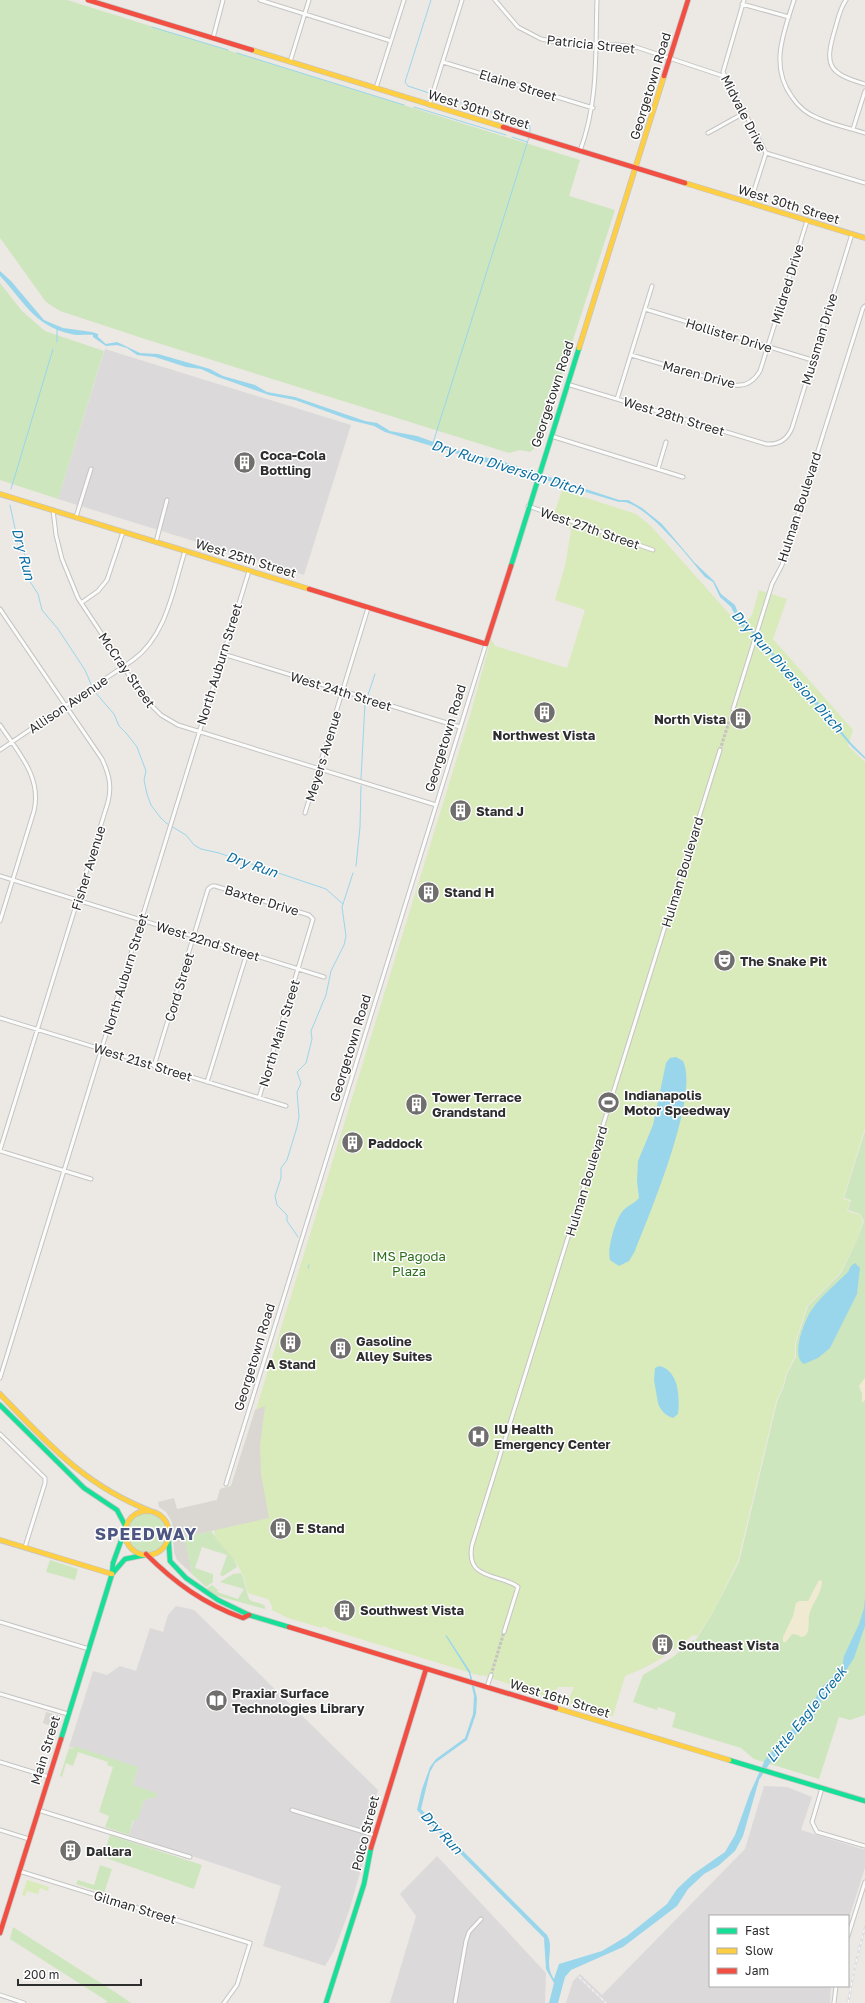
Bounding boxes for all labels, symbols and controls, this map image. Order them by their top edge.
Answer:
street label: Georgetown Road [626,30,674,142]
street label: Patricia Street [546,31,636,57]
street label: Elaine Street [477,66,559,104]
street label: Midvale Drive [718,72,770,154]
street label: West 30th Street [426,86,532,132]
street label: West 30th Street [736,181,842,227]
street label: Mildred Drive [767,242,807,326]
street label: Mussman Drive [797,291,841,387]
street label: Hollister Drive [684,314,774,356]
street label: Georgetown Road [527,339,577,449]
street label: Maren Drive [661,357,737,391]
street label: West 28th Street [621,393,727,439]
water label: Dry Run Diversion Ditch [430,436,588,499]
place label: Coca-Cola Bottling [260,447,326,478]
building icon: Coca-Cola Bottling [231,449,257,475]
street label: Hulman Boulevard [774,450,824,564]
street label: West 27th Street [538,503,642,553]
water label: Dry Run [9,526,39,583]
street label: West 25th Street [194,535,298,581]
street label: North Auburn Street [193,601,245,727]
water label: Dry Run Diversion Ditch [729,606,848,737]
street label: McCray Street [95,629,159,711]
street label: West 24th Street [288,668,394,714]
street label: Allison Avenue [25,672,111,736]
street label: Georgetown Road [421,682,469,794]
building icon: Northwest Vista [531,700,557,726]
building icon: North Vista [728,706,754,732]
street label: Meyers Avenue [302,709,344,803]
place label: North Vista [654,711,726,727]
place label: Northwest Vista [493,727,596,743]
building icon: Stand J [447,798,473,824]
place label: Stand J [476,803,524,819]
street label: Hulman Boulevard [658,815,706,929]
street label: Fisher Avenue [68,824,108,912]
water label: Dry Run [224,847,281,881]
building icon: Stand H [415,879,441,905]
street label: Baxter Drive [223,881,301,919]
place label: Stand H [444,884,494,900]
street label: North Auburn Street [99,911,151,1037]
street label: West 22nd Street [154,918,262,964]
theatre icon: The Snake Pit [712,948,738,974]
street label: Cord Street [161,951,197,1023]
place label: The Snake Pit [740,953,827,969]
street label: North Main Street [255,977,303,1089]
street label: Georgetown Road [326,992,374,1104]
street label: West 21st Street [92,1039,194,1085]
place label: Indianapolis Motor Speedway [624,1087,730,1118]
place label: Tower Terrace Grandstand [432,1089,522,1120]
sports icon: Indianapolis Motor Speedway [595,1089,621,1115]
building icon: Tower Terrace Grandstand [403,1091,429,1117]
street label: Hulman Boulevard [562,1124,610,1238]
building icon: Paddock [339,1130,365,1156]
place label: Paddock [368,1135,423,1151]
park label: IMS Pagoda Plaza [372,1248,446,1279]
street label: Georgetown Road [230,1301,278,1413]
building icon: A Stand [278,1329,304,1355]
place label: Gasoline Alley Suites [356,1333,432,1364]
building icon: Gasoline Alley Suites [328,1335,354,1361]
place label: A Stand [266,1356,316,1372]
place label: IU Health Emergency Center [494,1421,611,1452]
hospital icon: IU Health Emergency Center [466,1423,492,1449]
building icon: E Stand [267,1515,293,1541]
place label: E Stand [296,1520,345,1536]
district label: SPEEDWAY [95,1523,197,1544]
building icon: Southwest Vista [332,1597,358,1623]
place label: Southwest Vista [360,1602,464,1618]
building icon: Southeast Vista [649,1632,675,1658]
place label: Southeast Vista [678,1637,779,1653]
water label: Little Eagle Creek [762,1661,851,1765]
street label: West 16th Street [508,1675,612,1721]
place label: Praxiar Surface Technologies Library [232,1685,365,1716]
library icon: Praxiar Surface Technologies Library [204,1687,230,1713]
street label: Main Street [27,1713,63,1787]
street label: Polco Street [348,1794,382,1872]
water label: Dry Run [418,1807,467,1858]
building icon: Dallara [57,1838,83,1864]
place label: Dallara [86,1843,132,1859]
street label: Gilman Street [92,1887,178,1927]
legend [709,1915,849,1987]
text: Fast [745,1923,770,1938]
text: Slow [745,1943,773,1958]
scale bar [18,1961,141,1987]
text: Jam [745,1963,769,1978]
text: 200 m [24,1967,59,1982]

